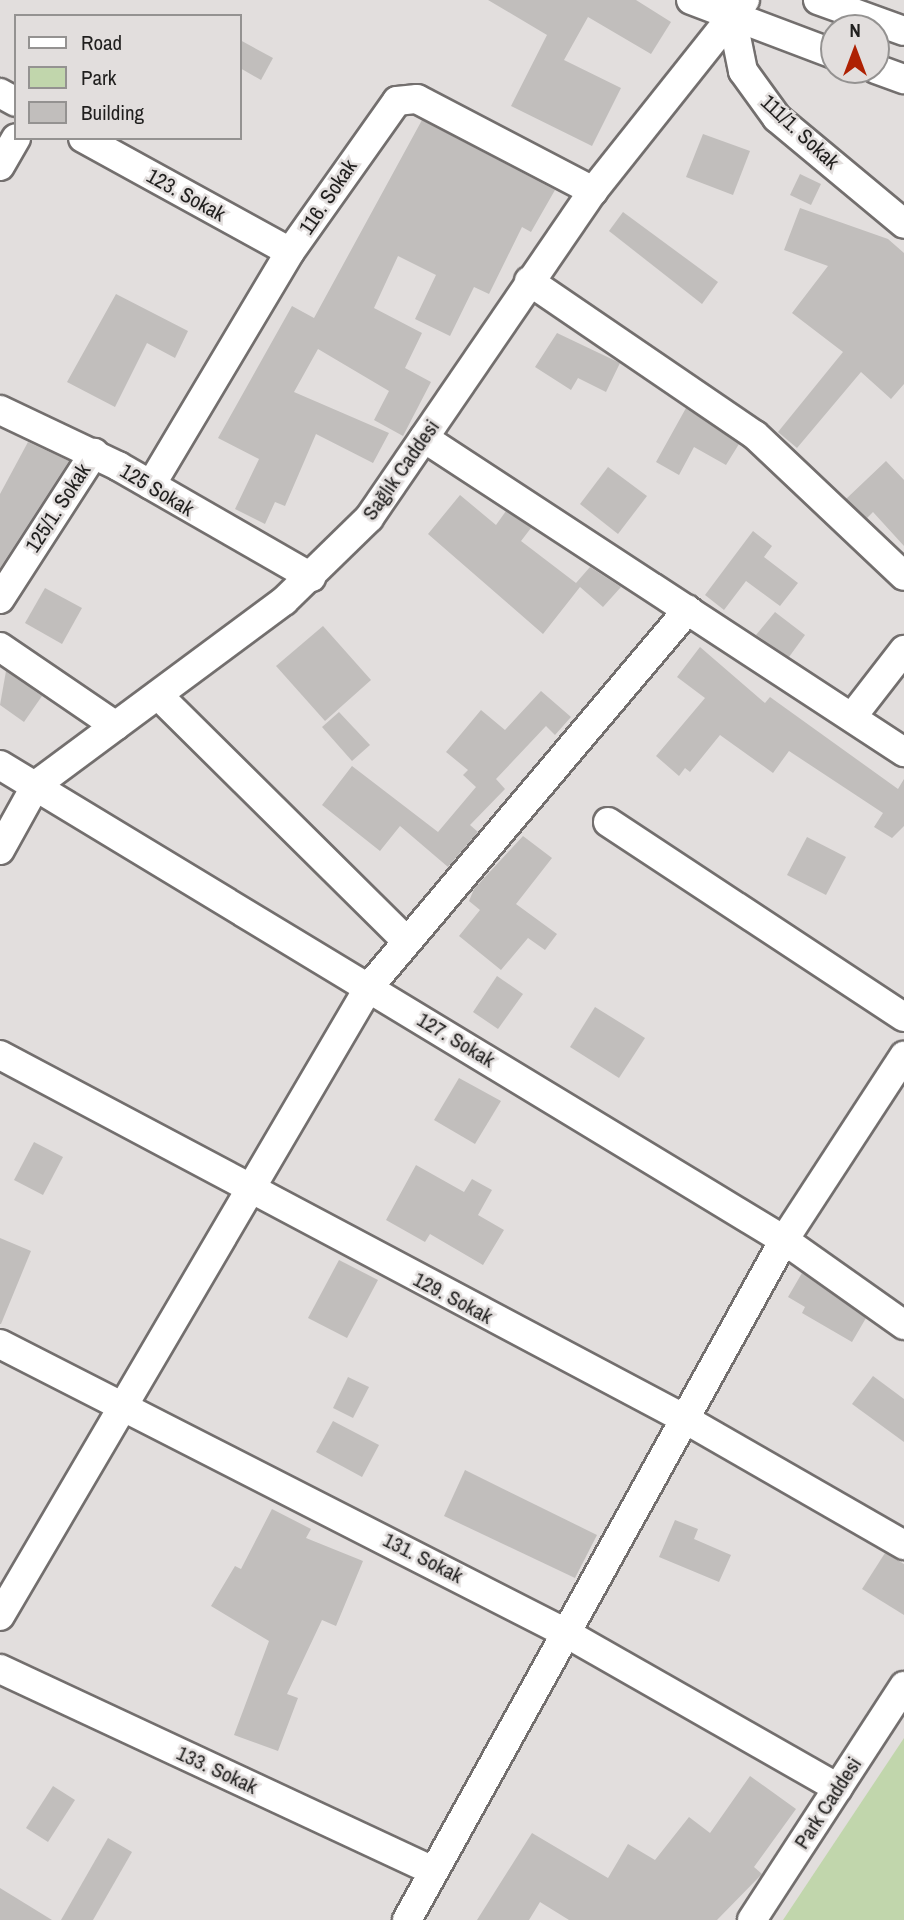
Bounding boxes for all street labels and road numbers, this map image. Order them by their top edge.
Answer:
street label: 111/1. Sokak [756,89,844,175]
street label: 116. Sokak [294,155,362,239]
street label: 123. Sokak [142,163,230,227]
street label: Sağlık Caddesi [357,415,445,525]
street label: 125 Sokak [116,458,198,522]
street label: 125/1. Sokak [20,459,96,557]
street label: 127. Sokak [413,1007,499,1073]
street label: 129. Sokak [409,1267,497,1329]
street label: 131. Sokak [379,1527,467,1589]
street label: 133. Sokak [173,1740,261,1800]
street label: Park Caddesi [789,1752,867,1854]

